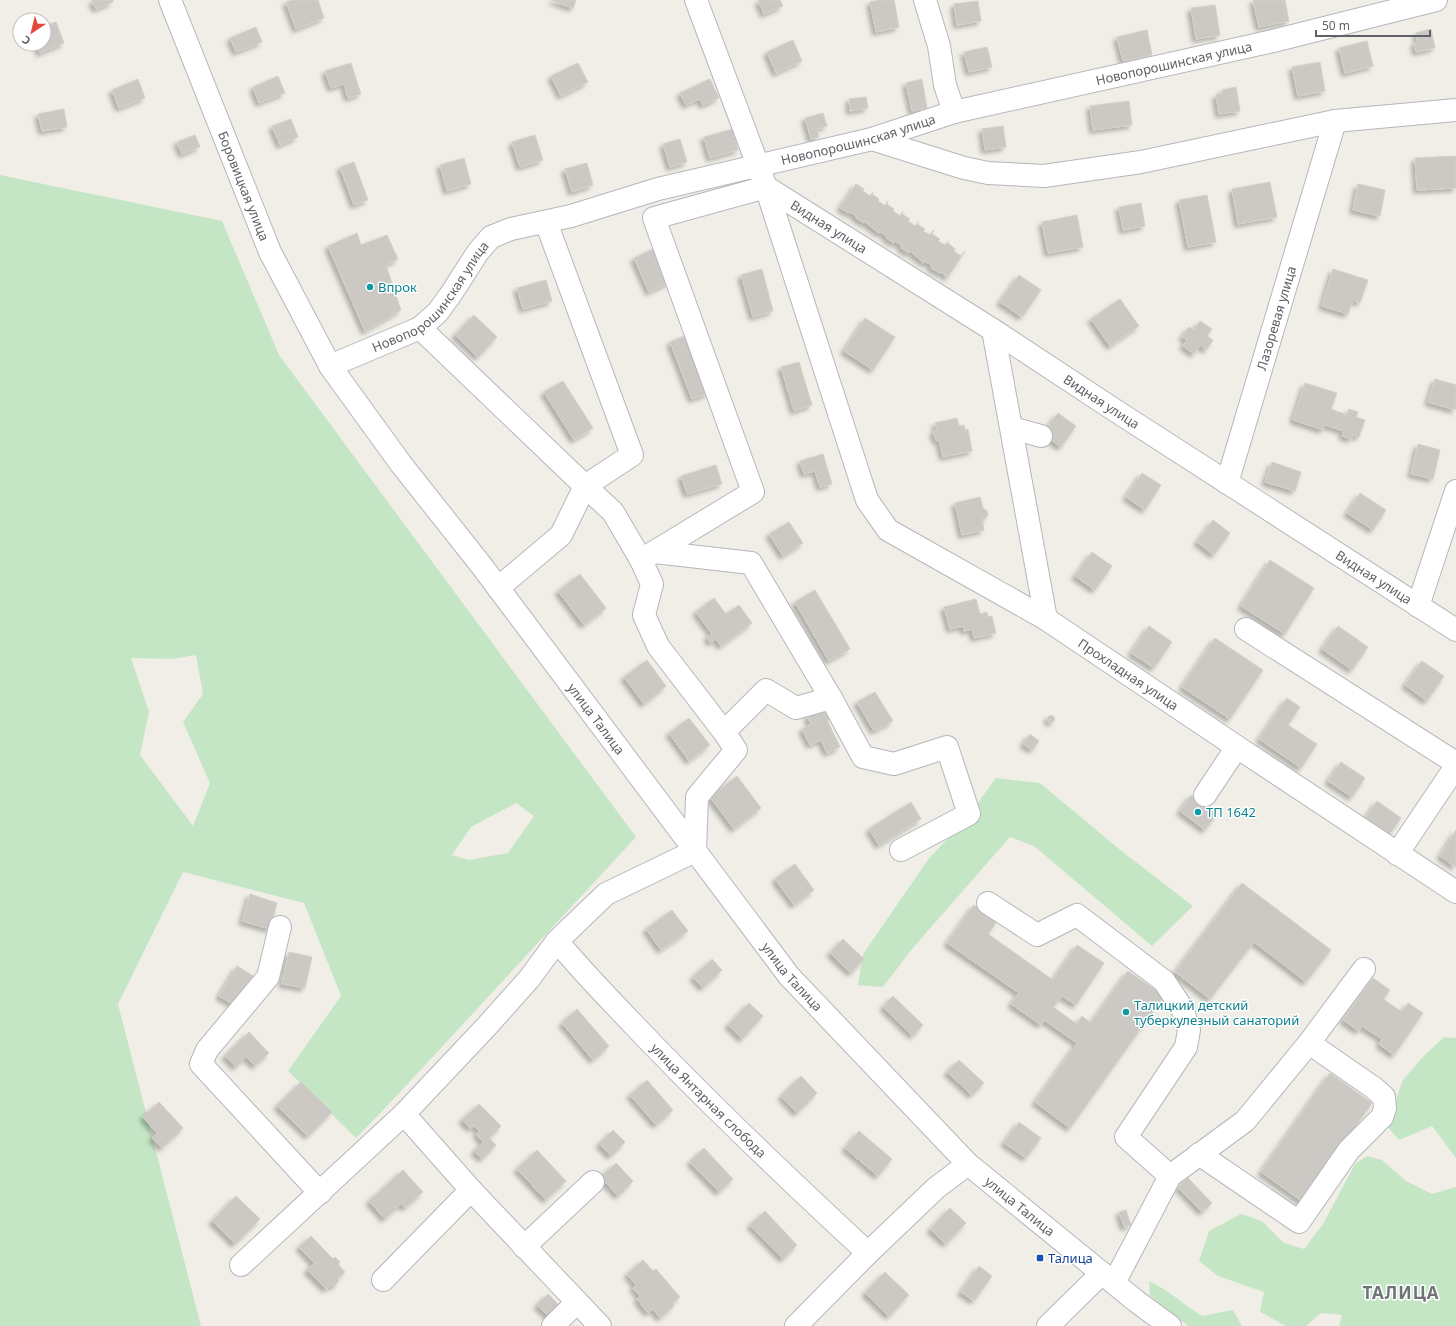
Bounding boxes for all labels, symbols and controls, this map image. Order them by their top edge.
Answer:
north arrow [12,12,52,52]
scale bar [1316,12,1430,38]
text: 50 m [1322,17,1350,34]
text: С [19,32,33,49]
street label: Новопорошинская улица [1094,37,1254,89]
street label: Новопорошинская улица [779,110,938,169]
street label: Боровицкая улица [214,128,274,243]
street label: Видная улица [787,196,871,258]
street label: Новопорошинская улица [369,237,493,356]
street label: Лазоревая улица [1252,264,1300,372]
place label: Впрок [378,278,417,296]
marker: Впрок [365,282,375,292]
street label: Видная улица [1060,370,1143,433]
street label: Видная улица [1332,546,1416,608]
street label: Прохладная улица [1075,634,1182,714]
street label: улица Талица [564,679,629,758]
place label: ТП 1642 [1206,803,1256,821]
marker: ТП 1642 [1193,807,1203,817]
street label: улица Талица [758,939,827,1015]
place label: Талицкий детский туберкулезный санаторий [1134,996,1299,1029]
marker: Талицкий детский туберкулезный санаторий [1121,1007,1131,1017]
street label: улица Янтарная слобода [647,1039,770,1162]
street label: улица Талица [981,1172,1059,1240]
place label: Талица [1048,1249,1093,1267]
marker: Талица [1035,1253,1045,1263]
district label: ТАЛИЦА [1362,1281,1440,1304]

